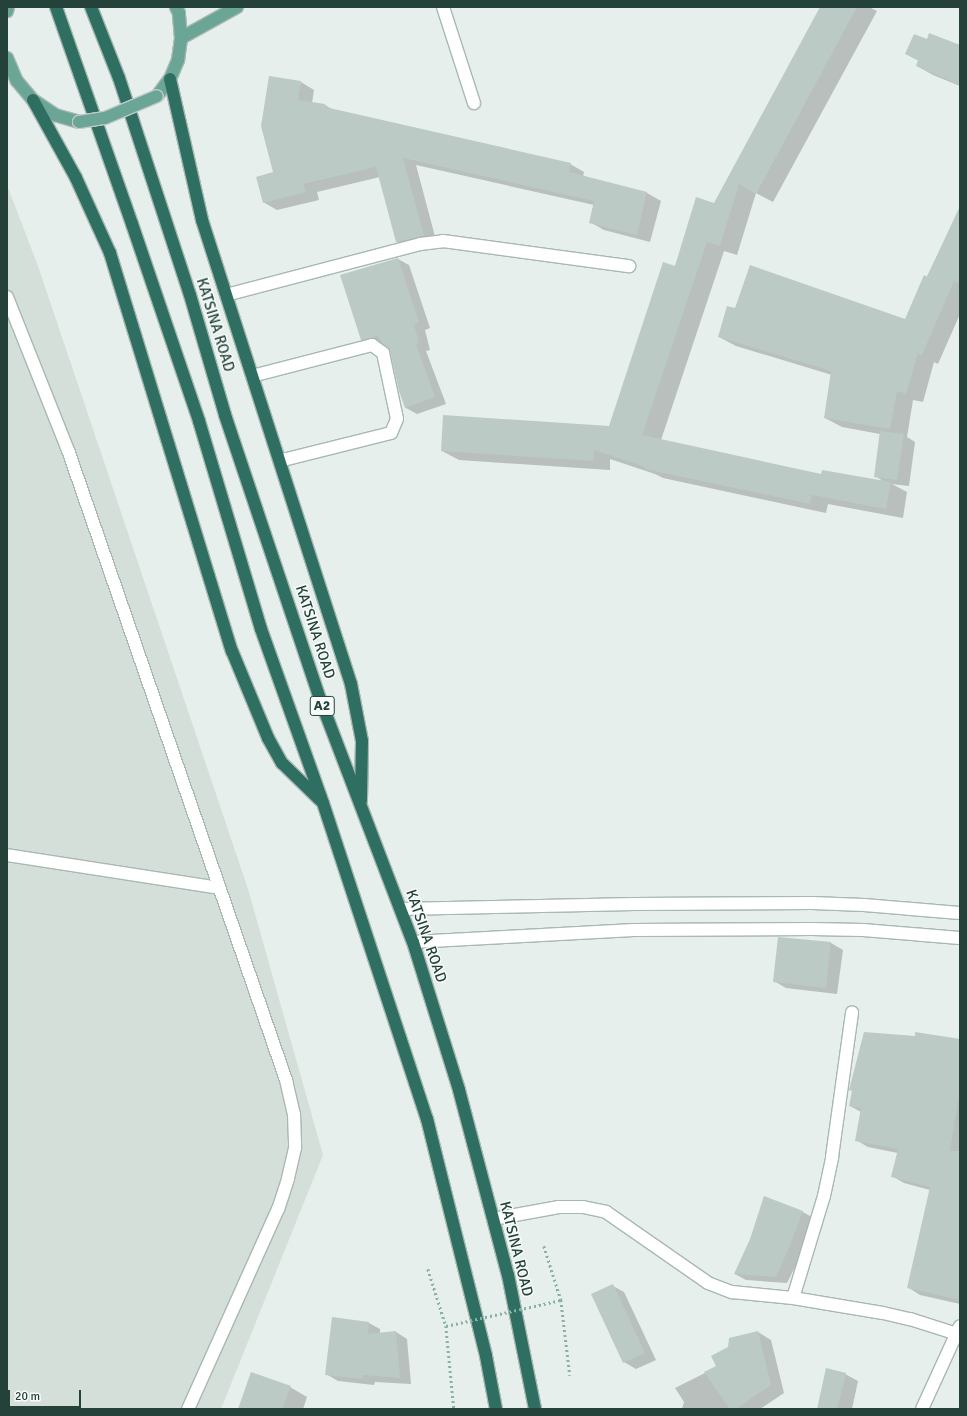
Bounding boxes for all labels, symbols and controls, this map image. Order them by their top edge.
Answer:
street label: KATSINA ROAD [192,276,238,374]
street label: KATSINA ROAD [291,583,339,681]
road number: A2 [309,694,335,718]
street label: KATSINA ROAD [402,887,450,985]
street label: KATSINA ROAD [495,1200,537,1298]
scale bar [10,1382,83,1408]
text: 20 m [15,1389,40,1404]

